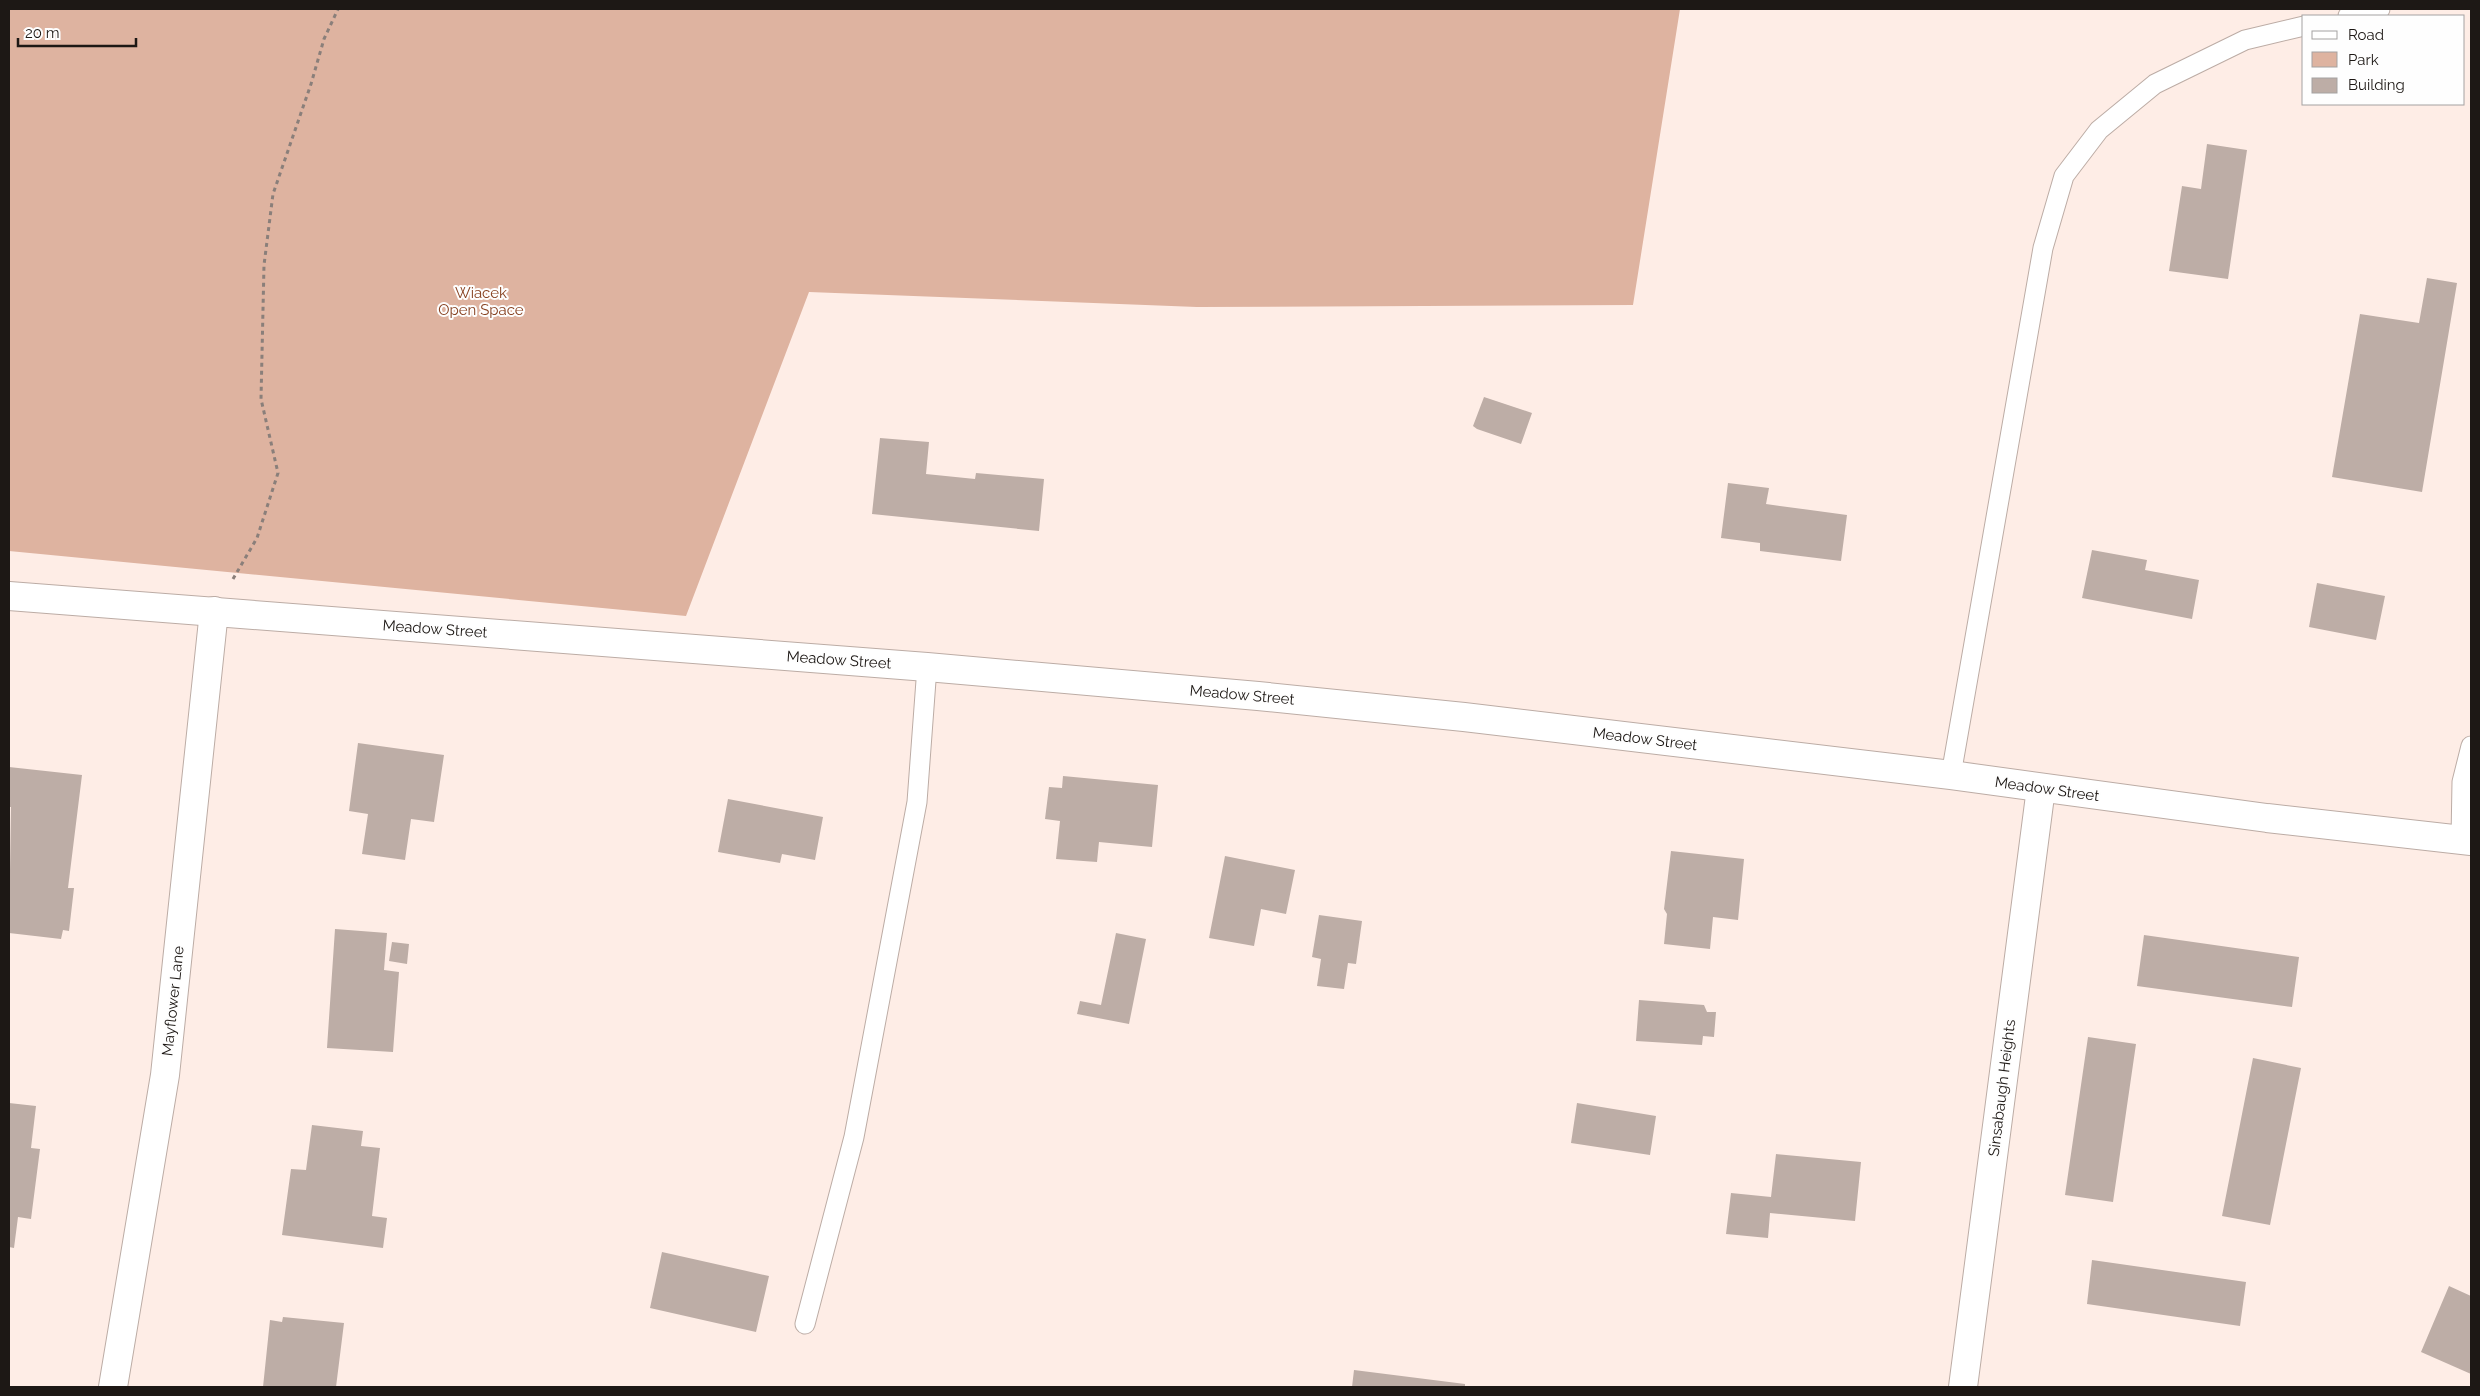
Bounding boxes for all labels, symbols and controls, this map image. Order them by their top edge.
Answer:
scale bar [18,15,135,47]
legend [2302,15,2465,105]
text: 20 m [25,24,60,42]
text: Road [2348,26,2384,44]
text: Park [2348,51,2379,69]
text: Building [2348,76,2405,94]
park label: Wiacek Open Space [438,284,524,319]
street label: Meadow Street [382,616,488,642]
street label: Meadow Street [786,647,892,673]
street label: Meadow Street [1189,681,1295,709]
street label: Meadow Street [1592,724,1698,754]
street label: Meadow Street [1994,773,2100,805]
street label: Mayflower Lane [158,945,188,1057]
street label: Sinsabaugh Heights [1985,1018,2019,1158]

